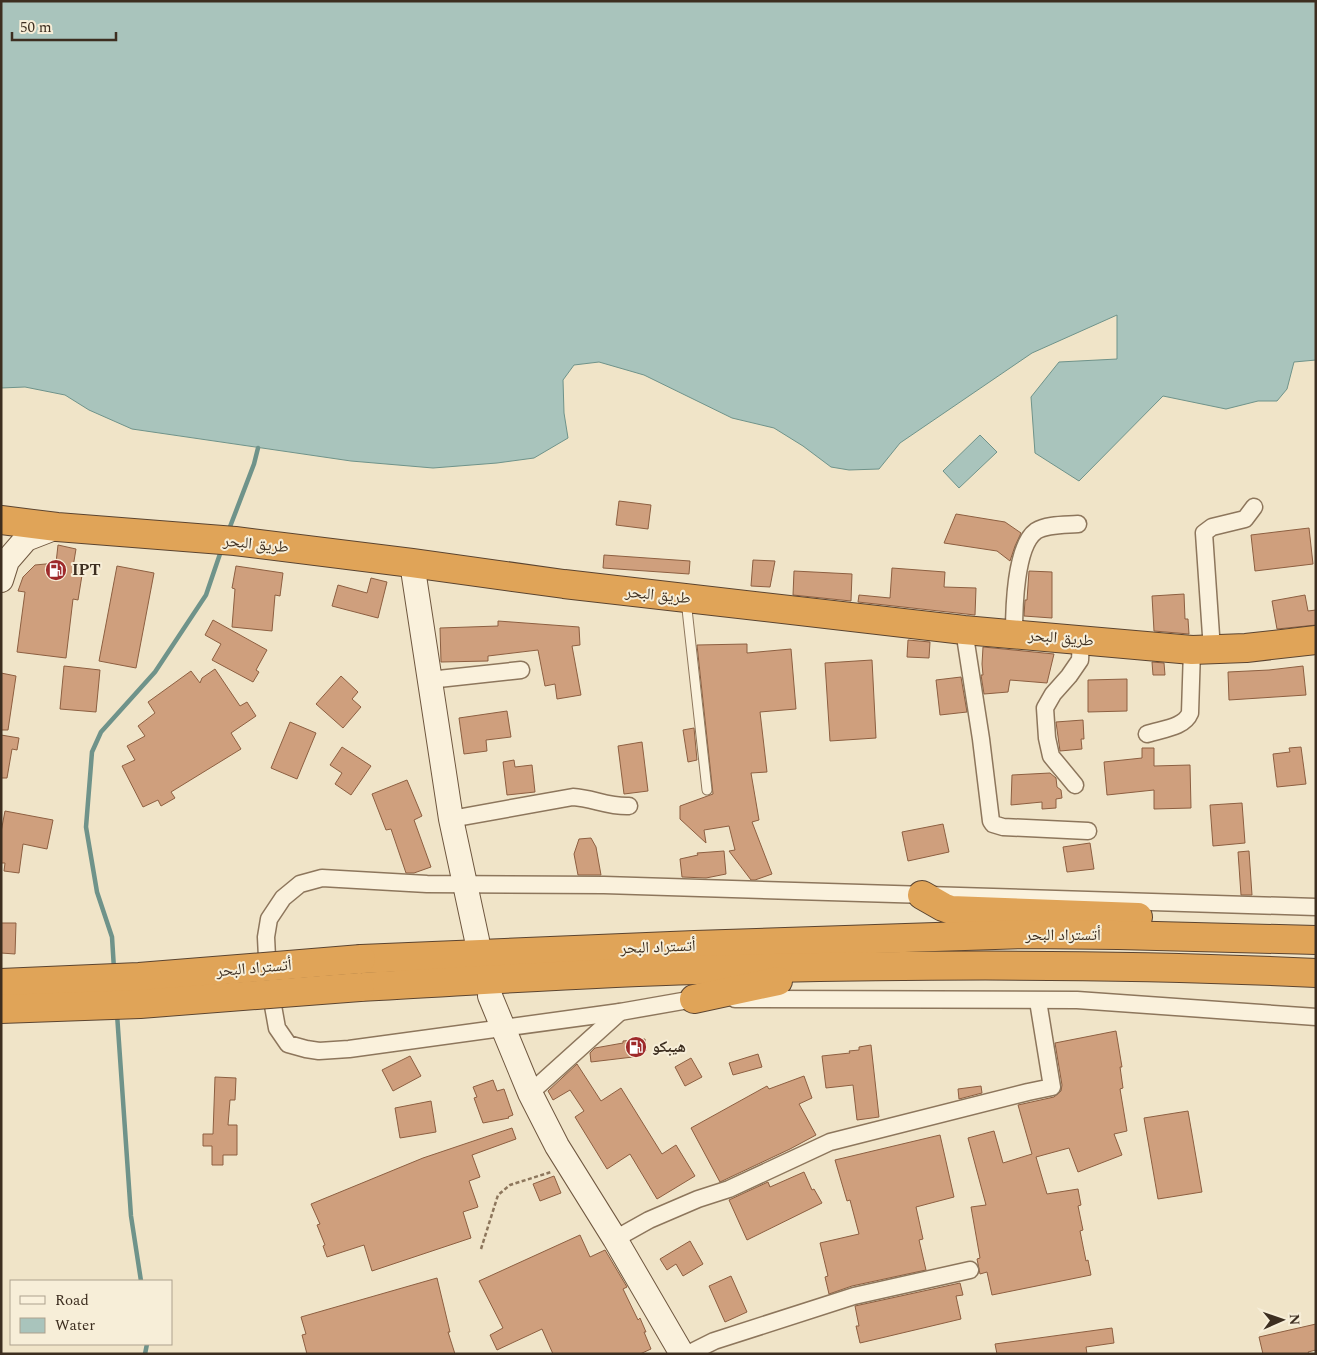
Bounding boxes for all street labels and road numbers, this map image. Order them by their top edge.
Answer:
street label: طريق البحر [221,529,290,559]
street label: طريق البحر [623,580,692,610]
street label: طريق البحر [1026,623,1095,653]
street label: أتستراد البحر [1024,923,1101,947]
street label: أتستراد البحر [619,934,696,960]
street label: أتستراد البحر [214,953,293,983]

